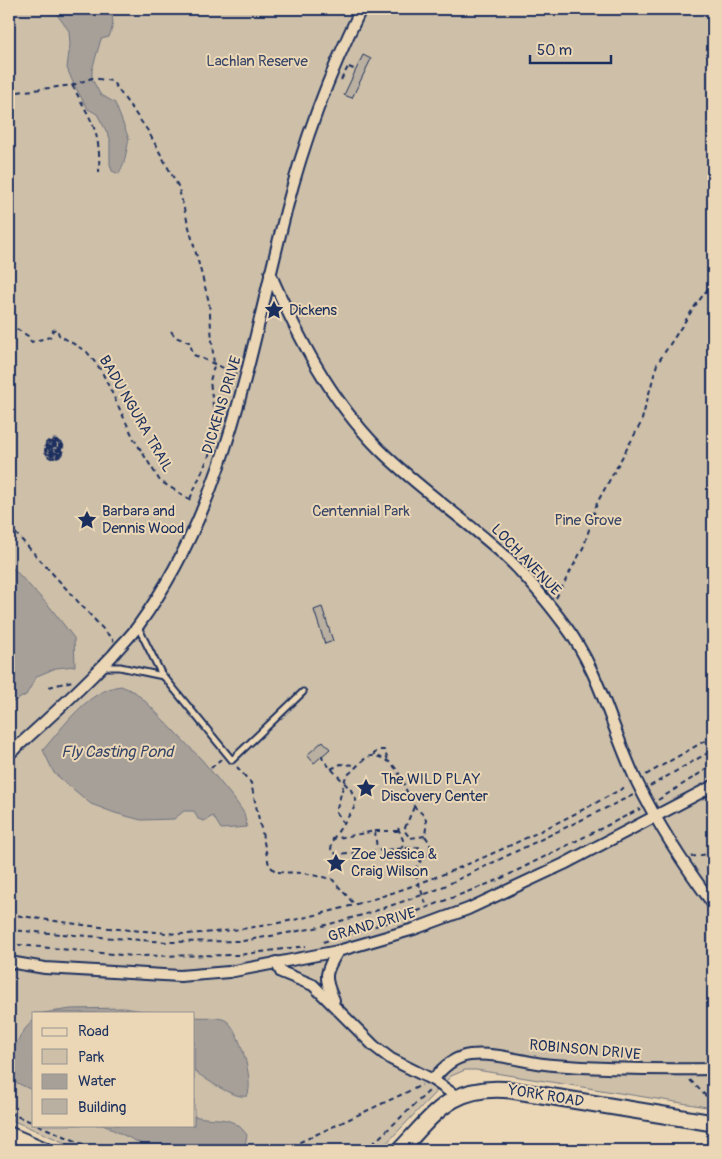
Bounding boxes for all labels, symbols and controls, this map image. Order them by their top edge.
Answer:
scale bar [530,32,611,64]
text: 50 m [537,41,572,60]
park label: Lachlan Reserve [206,52,308,71]
place icon: Dickens [263,299,285,321]
place label: Dickens [289,301,337,320]
street label: BADU NGURA TRAIL [95,352,177,476]
street label: DICKENS DRIVE [198,354,246,456]
place label: Barbara and Dennis Wood [102,502,184,538]
park label: Centennial Park [312,502,411,521]
place icon: Barbara and Dennis Wood [76,509,98,531]
park label: Pine Grove [554,511,622,530]
street label: LOCH AVENUE [487,520,565,600]
water label: Fly Casting Pond [61,742,175,762]
place label: The WILD PLAY Discovery Center [381,770,489,806]
place icon: The WILD PLAY Discovery Center [355,777,377,799]
place label: Zoe Jessica & Craig Wilson [351,845,437,881]
place icon: Zoe Jessica & Craig Wilson [325,852,347,874]
street label: GRAND DRIVE [326,903,418,947]
legend [32,1012,195,1126]
text: Road [78,1022,109,1041]
street label: ROBINSON DRIVE [528,1036,642,1064]
text: Park [78,1048,105,1067]
text: Water [78,1072,117,1091]
street label: YORK ROAD [506,1080,585,1111]
text: Building [78,1098,126,1117]

